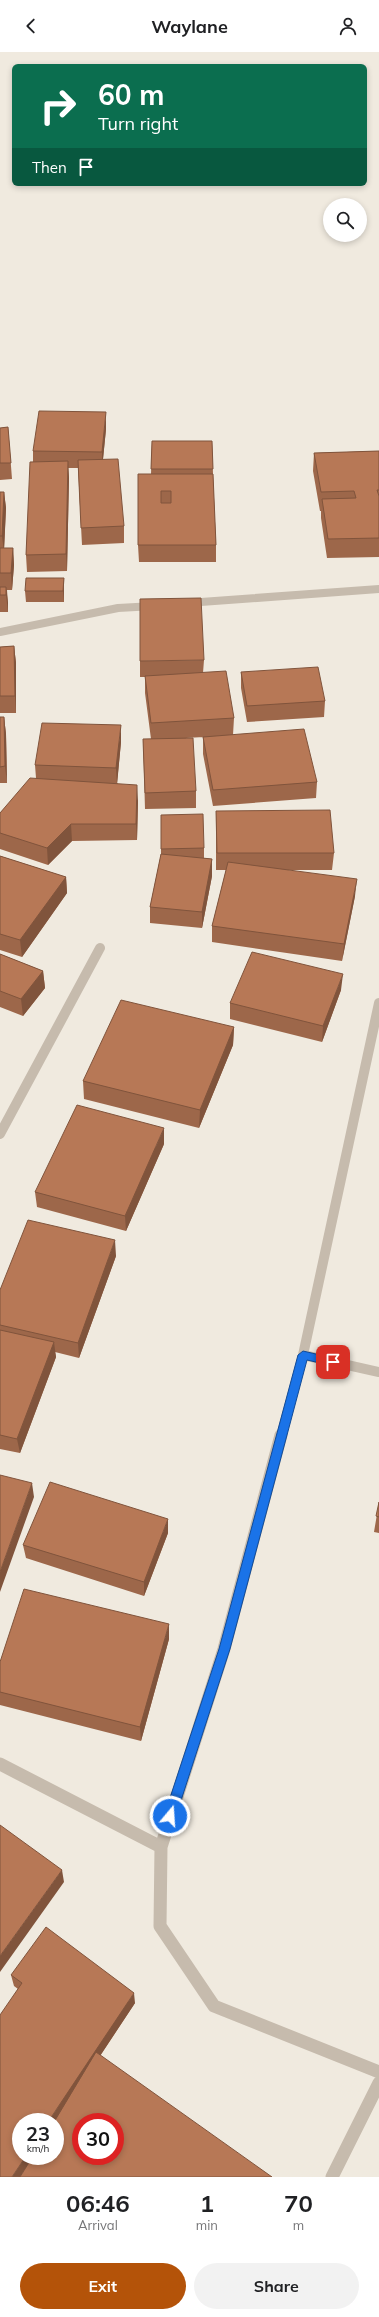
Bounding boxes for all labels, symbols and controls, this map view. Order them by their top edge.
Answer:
icon: back [20,15,42,37]
text: Waylane [151,15,228,38]
icon: person [337,15,359,37]
text: 60 m [98,77,164,112]
icon: right [32,80,84,132]
text: Turn right [98,112,178,135]
icon: arrive [75,156,97,178]
text: Then [32,158,67,177]
map controls [323,198,367,242]
button: search [323,198,367,242]
pin [316,1345,350,1379]
icon: arrive [322,1351,344,1373]
position arrow [149,1795,191,1837]
speed limit sign: 30 [72,2113,124,2165]
text: 23 [26,2121,50,2146]
text: km/h [27,2142,49,2155]
text: 06:46 [66,2188,130,2218]
text: 1 [200,2188,214,2218]
text: 70 [284,2188,313,2218]
text: Arrival [78,2217,118,2233]
text: min [196,2217,218,2233]
text: m [293,2217,304,2233]
button: Exit [20,2263,186,2309]
button: Share [194,2263,359,2309]

